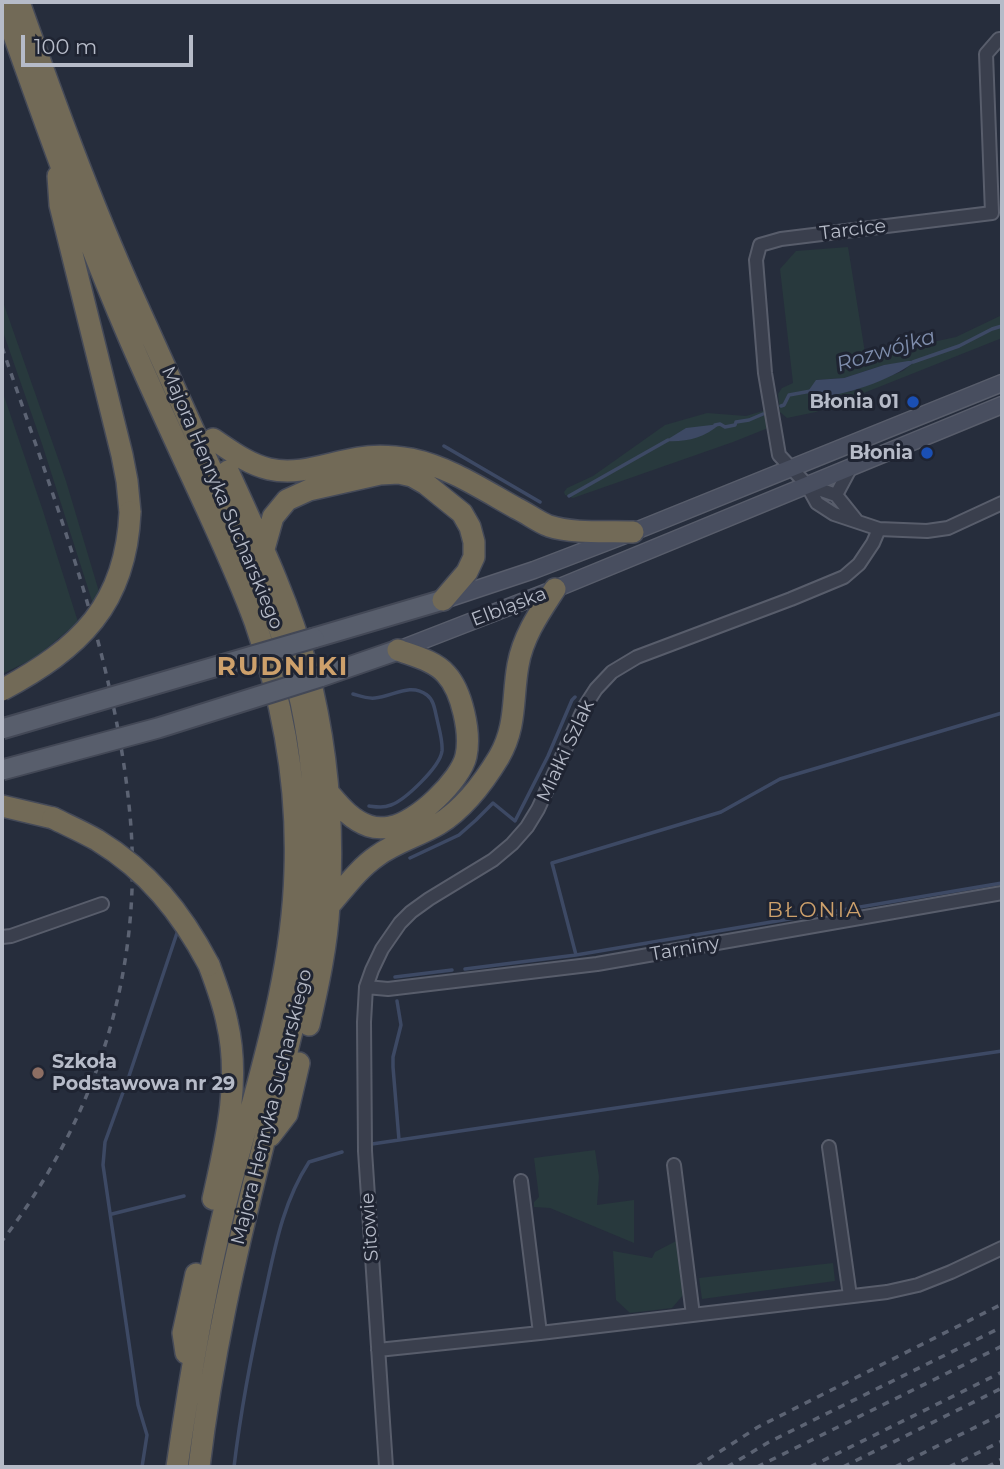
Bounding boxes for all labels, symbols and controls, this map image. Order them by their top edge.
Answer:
scale bar [24,21,196,65]
text: 100 m [34,34,97,59]
street label: Tarcice [819,215,887,245]
water label: Rozwójka [834,324,938,378]
street label: Majora Henryka Sucharskiego [156,363,288,633]
place label: Błonia 01 [810,391,899,413]
marker: Błonia 01 [905,394,921,410]
place label: Błonia [849,442,913,464]
marker: Błonia [919,445,935,461]
street label: Elbląska [468,582,550,632]
district label: RUDNIKI [218,651,348,683]
street label: Miałki Szlak [532,696,600,806]
district label: BŁONIA [768,898,862,924]
street label: Tarniny [649,932,721,966]
street label: Majora Henryka Sucharskiego [227,967,317,1247]
place label: Szkoła Podstawowa nr 29 [52,1051,235,1095]
marker: Szkoła Podstawowa nr 29 [30,1065,46,1081]
street label: Sitowie [356,1192,384,1262]

